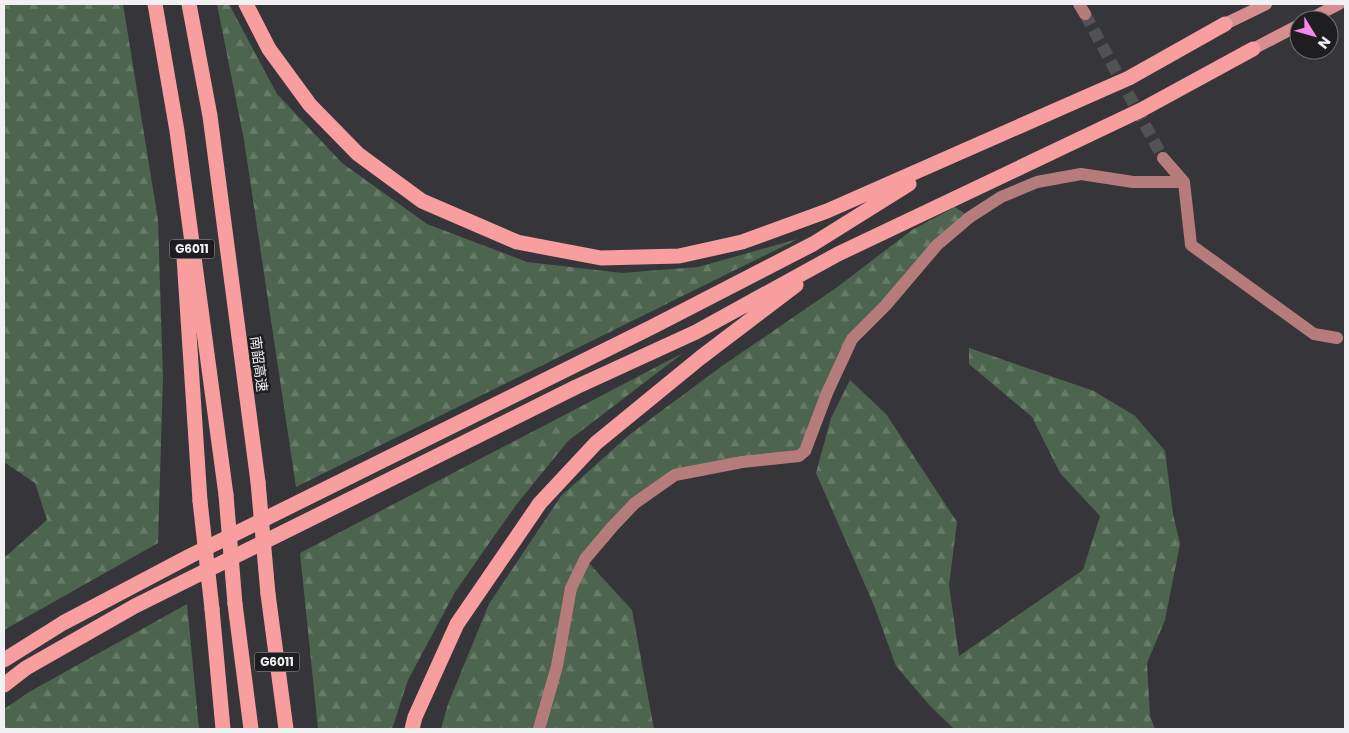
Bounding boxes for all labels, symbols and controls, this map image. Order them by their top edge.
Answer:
north arrow [1289,10,1339,60]
text: N [1313,33,1336,53]
road number: G6011 [170,240,214,258]
street label: 南韶高速 [246,335,272,393]
road number: G6011 [254,652,300,672]

